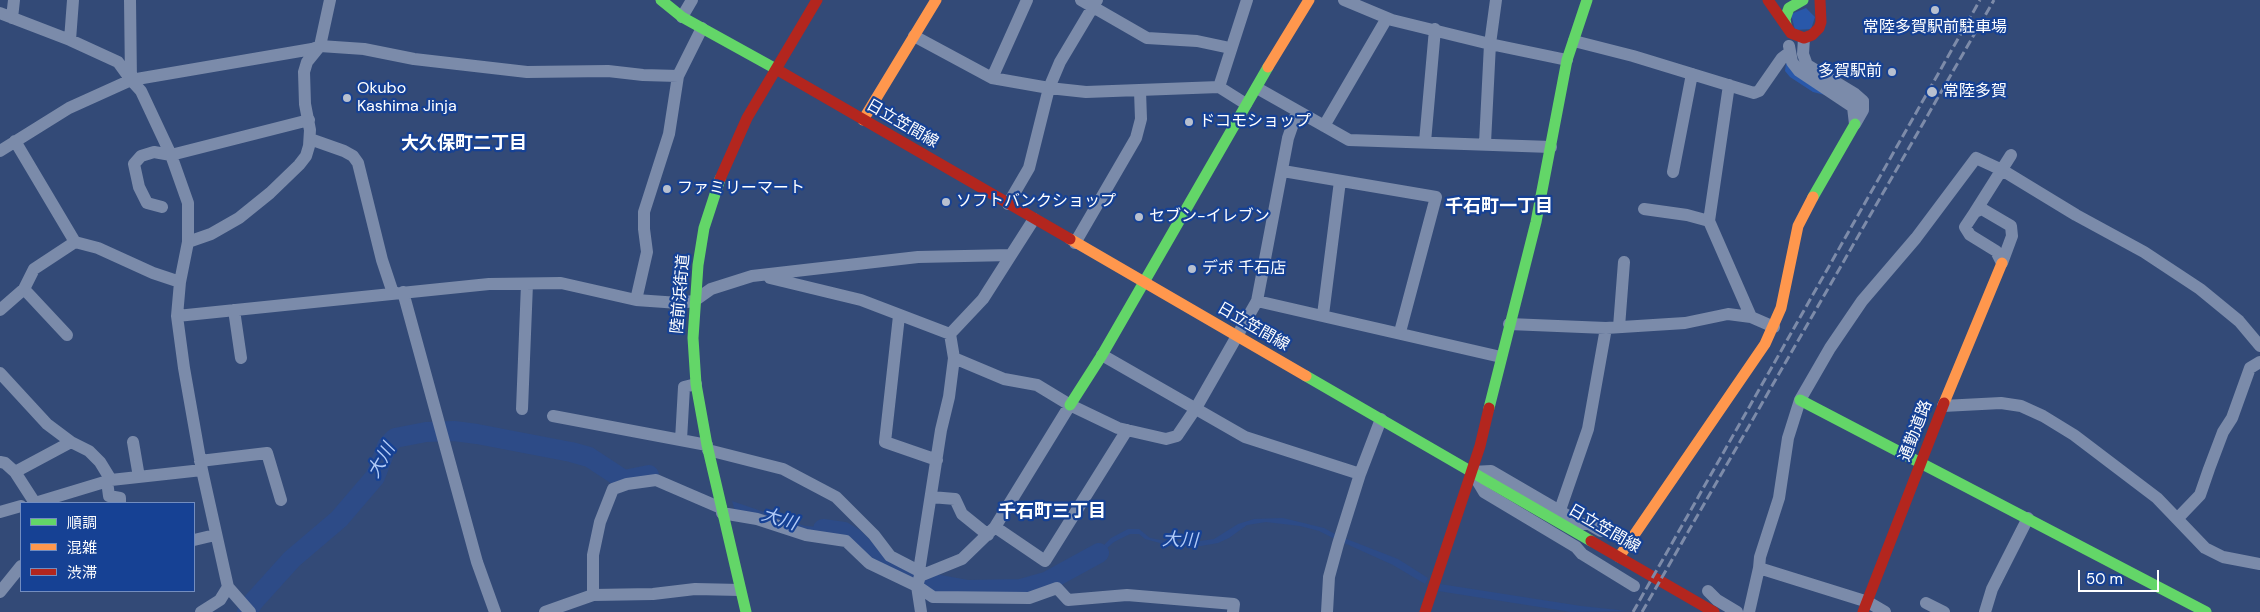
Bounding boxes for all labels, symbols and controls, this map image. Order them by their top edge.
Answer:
marker: 常陸多賀駅前駐車場 [1929,4,1941,16]
place label: 常陸多賀駅前駐車場 [1863,18,2007,38]
place label: 多賀駅前 [1818,62,1882,82]
marker: 多賀駅前 [1886,66,1898,78]
place label: Okubo Kashima Jinja [357,79,457,117]
place label: 常陸多賀 [1943,82,2007,102]
marker: 常陸多賀 [1925,85,1939,99]
marker: Okubo Kashima Jinja [341,92,353,104]
street label: 日立笠間線 [863,96,941,152]
place label: ドコモショップ [1199,112,1311,132]
marker: ドコモショップ [1183,116,1195,128]
district label: 大久保町二丁目 [401,133,527,155]
place label: ファミリーマート [677,179,805,199]
marker: ファミリーマート [661,183,673,195]
place label: ソフトバンクショップ [956,192,1116,212]
marker: ソフトバンクショップ [940,196,952,208]
district label: 千石町一丁目 [1445,196,1553,218]
place label: セブン-イレブン [1149,207,1270,227]
marker: セブン-イレブン [1133,211,1145,223]
street label: 陸前浜街道 [668,253,694,335]
place label: デポ 千石店 [1202,259,1286,279]
marker: デポ 千石店 [1186,263,1198,275]
street label: 日立笠間線 [1214,299,1292,355]
street label: 通勤道路 [1896,398,1936,464]
water label: 大川 [364,440,400,482]
district label: 千石町三丁目 [998,501,1106,523]
street label: 日立笠間線 [1565,501,1643,557]
legend [20,502,195,592]
water label: 大川 [759,504,799,536]
text: 順調 [67,513,97,533]
water label: 大川 [1162,530,1198,552]
text: 混雑 [67,538,97,558]
scale bar [2080,560,2161,592]
text: 渋滞 [67,563,97,583]
text: 50 m [2086,569,2123,589]

